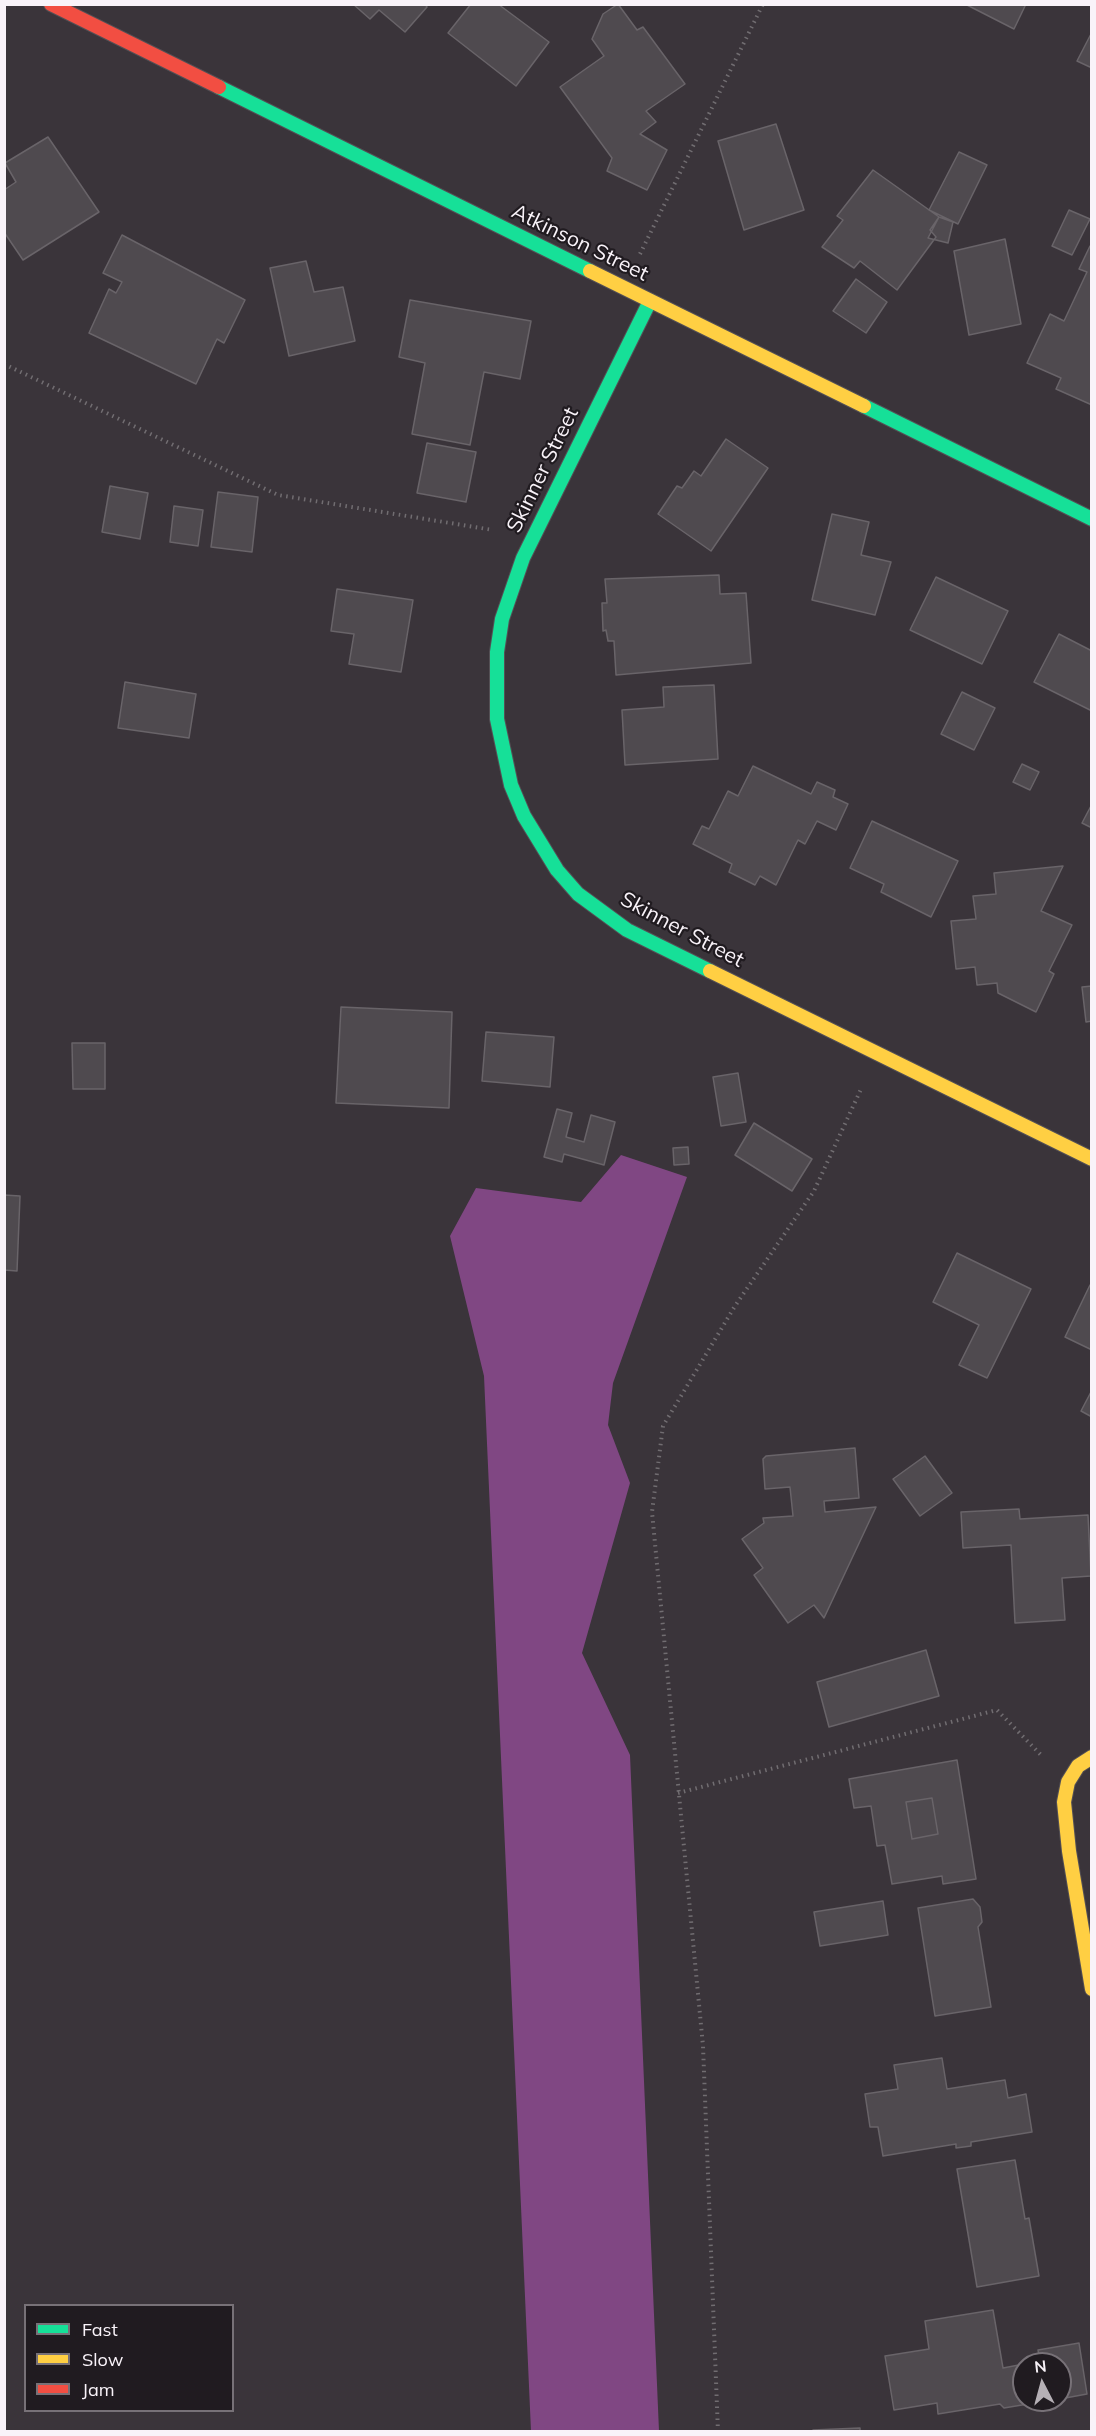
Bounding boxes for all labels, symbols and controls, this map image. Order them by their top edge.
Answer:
street label: Atkinson Street [508,199,652,287]
street label: Skinner Street [502,403,584,537]
street label: Skinner Street [616,887,748,973]
legend [24,2304,234,2412]
text: Fast [82,2318,118,2341]
text: Slow [82,2348,123,2371]
north arrow [1012,2352,1072,2412]
text: N [1033,2356,1047,2377]
text: Jam [82,2378,115,2401]

